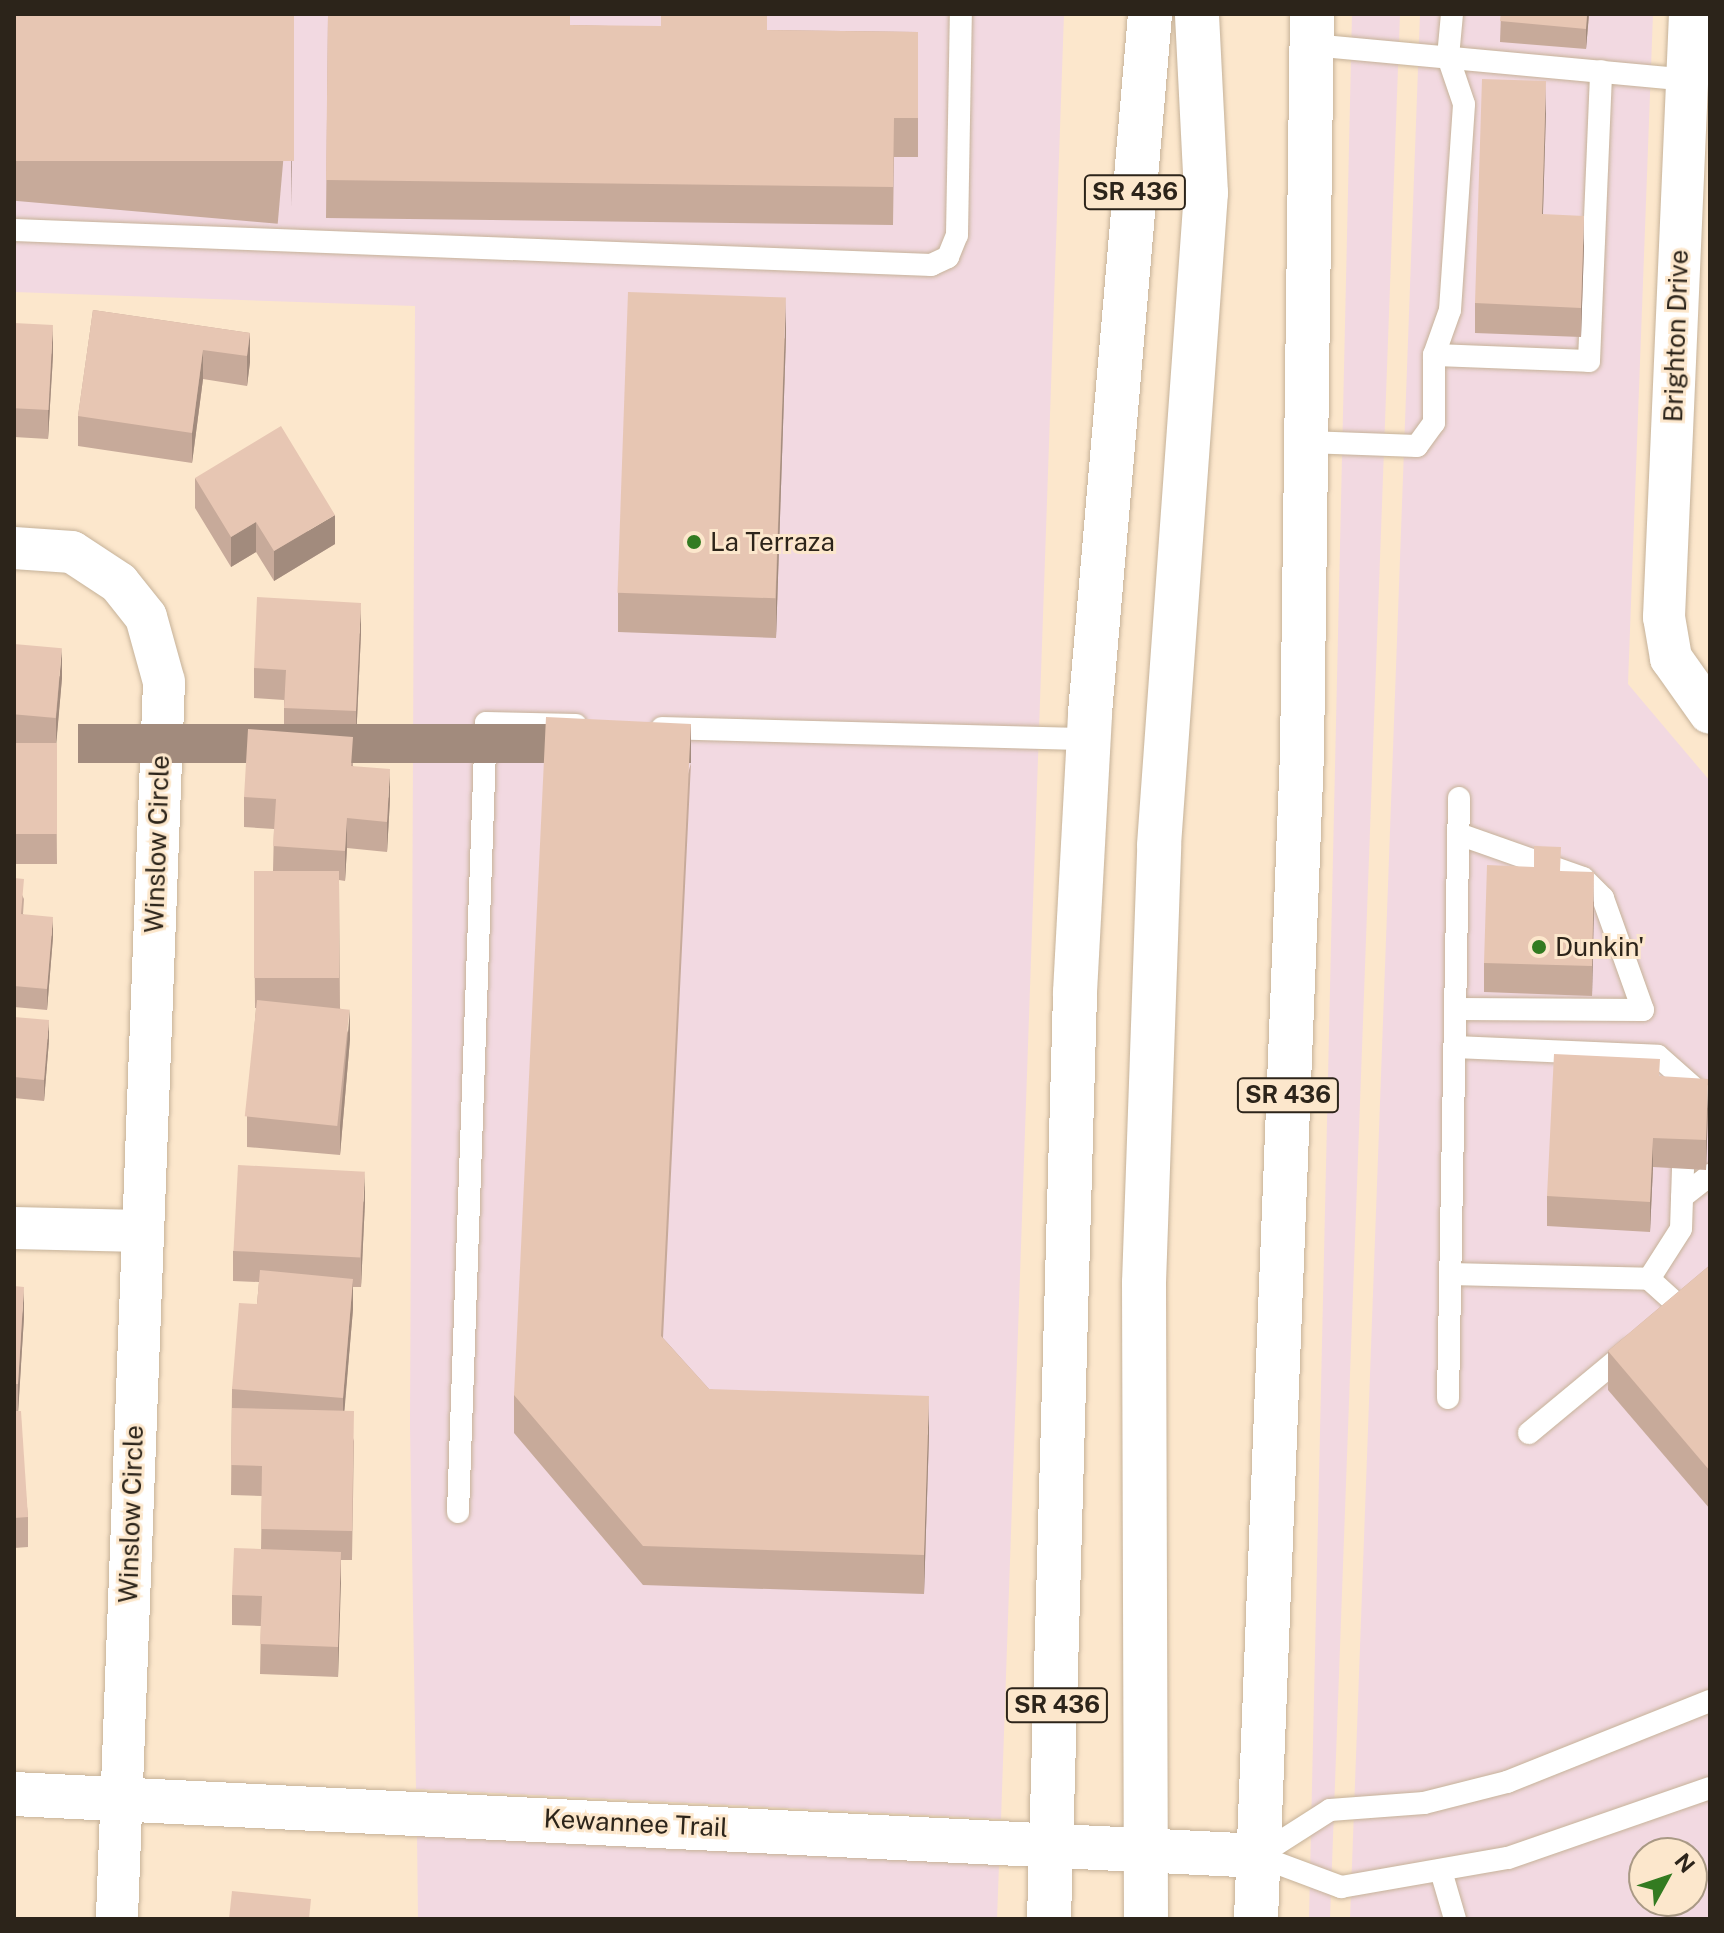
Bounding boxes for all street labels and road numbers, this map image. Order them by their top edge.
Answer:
road number: SR 436 [1083,172,1187,212]
street label: Brighton Drive [1657,249,1695,423]
street label: Winslow Circle [138,754,176,934]
road number: SR 436 [1236,1075,1340,1115]
street label: Winslow Circle [112,1424,150,1604]
road number: SR 436 [1005,1685,1109,1725]
street label: Kewannee Trail [543,1803,729,1843]

